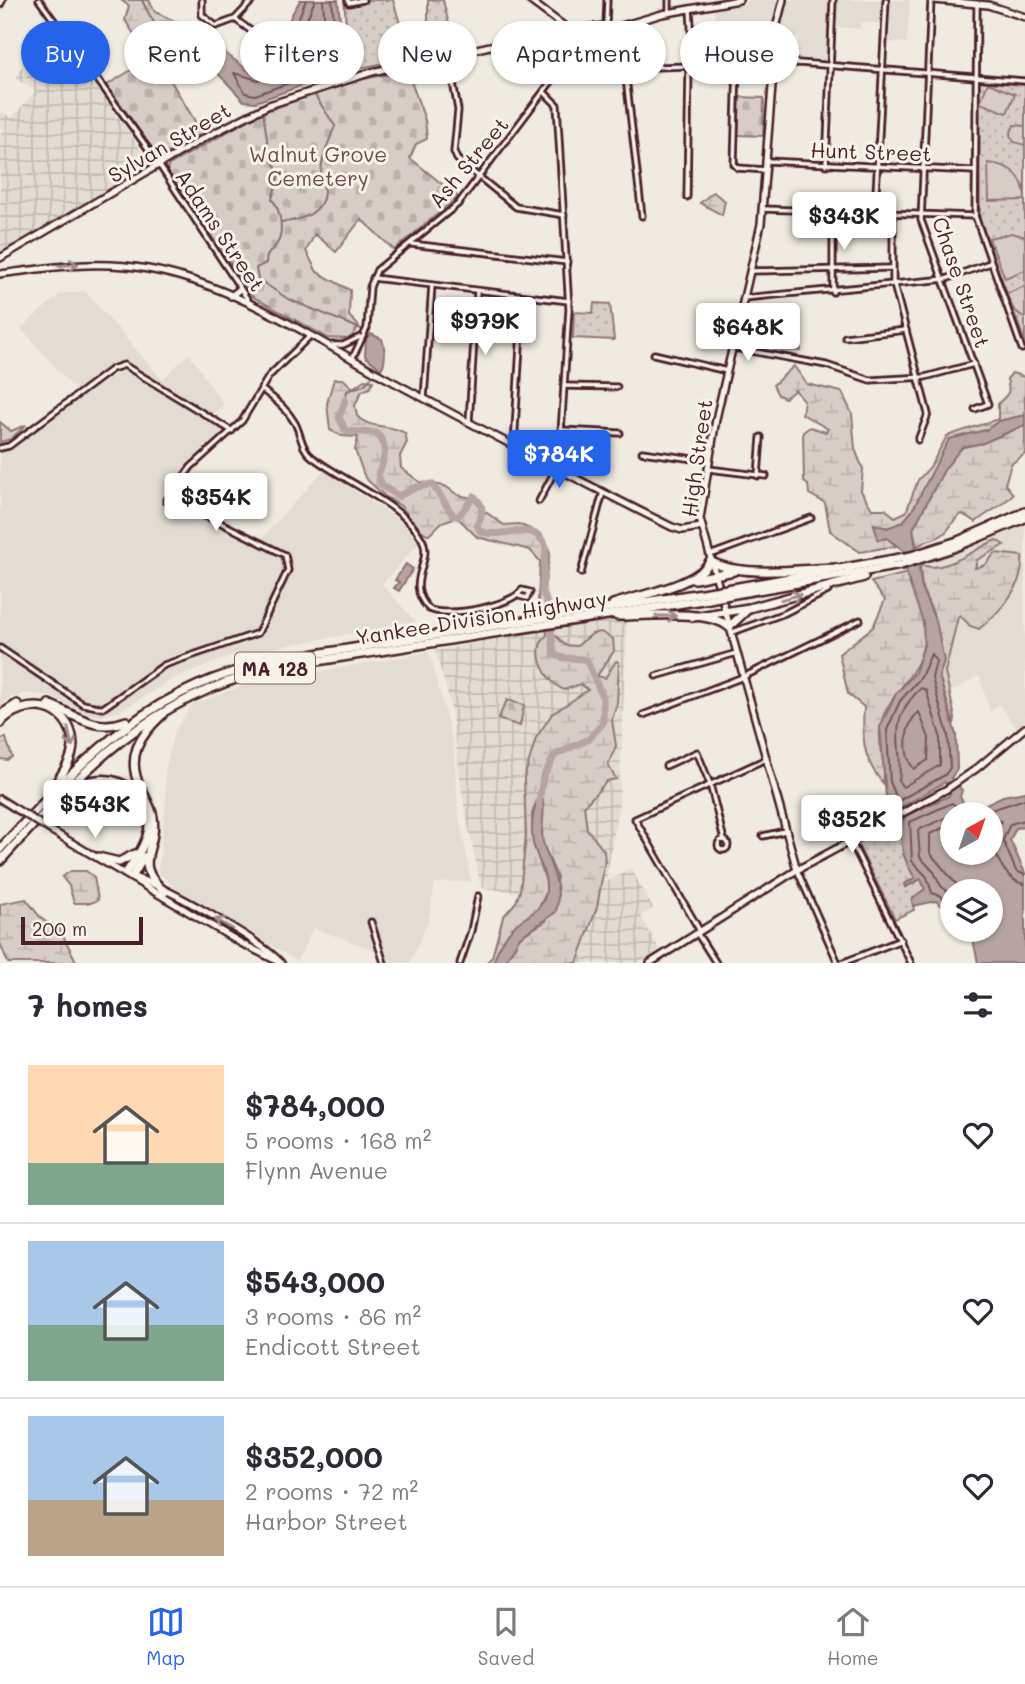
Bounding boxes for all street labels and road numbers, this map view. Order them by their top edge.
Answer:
street label: Sylvan Street [103,96,235,188]
street label: Ash Street [422,111,514,213]
street label: Hunt Street [810,135,932,167]
street label: Adams Street [170,164,272,296]
street label: Chase Street [927,213,997,351]
street label: High Street [674,397,718,519]
street label: Yankee Division Highway [353,584,609,650]
road number: MA 128 [235,652,315,684]

